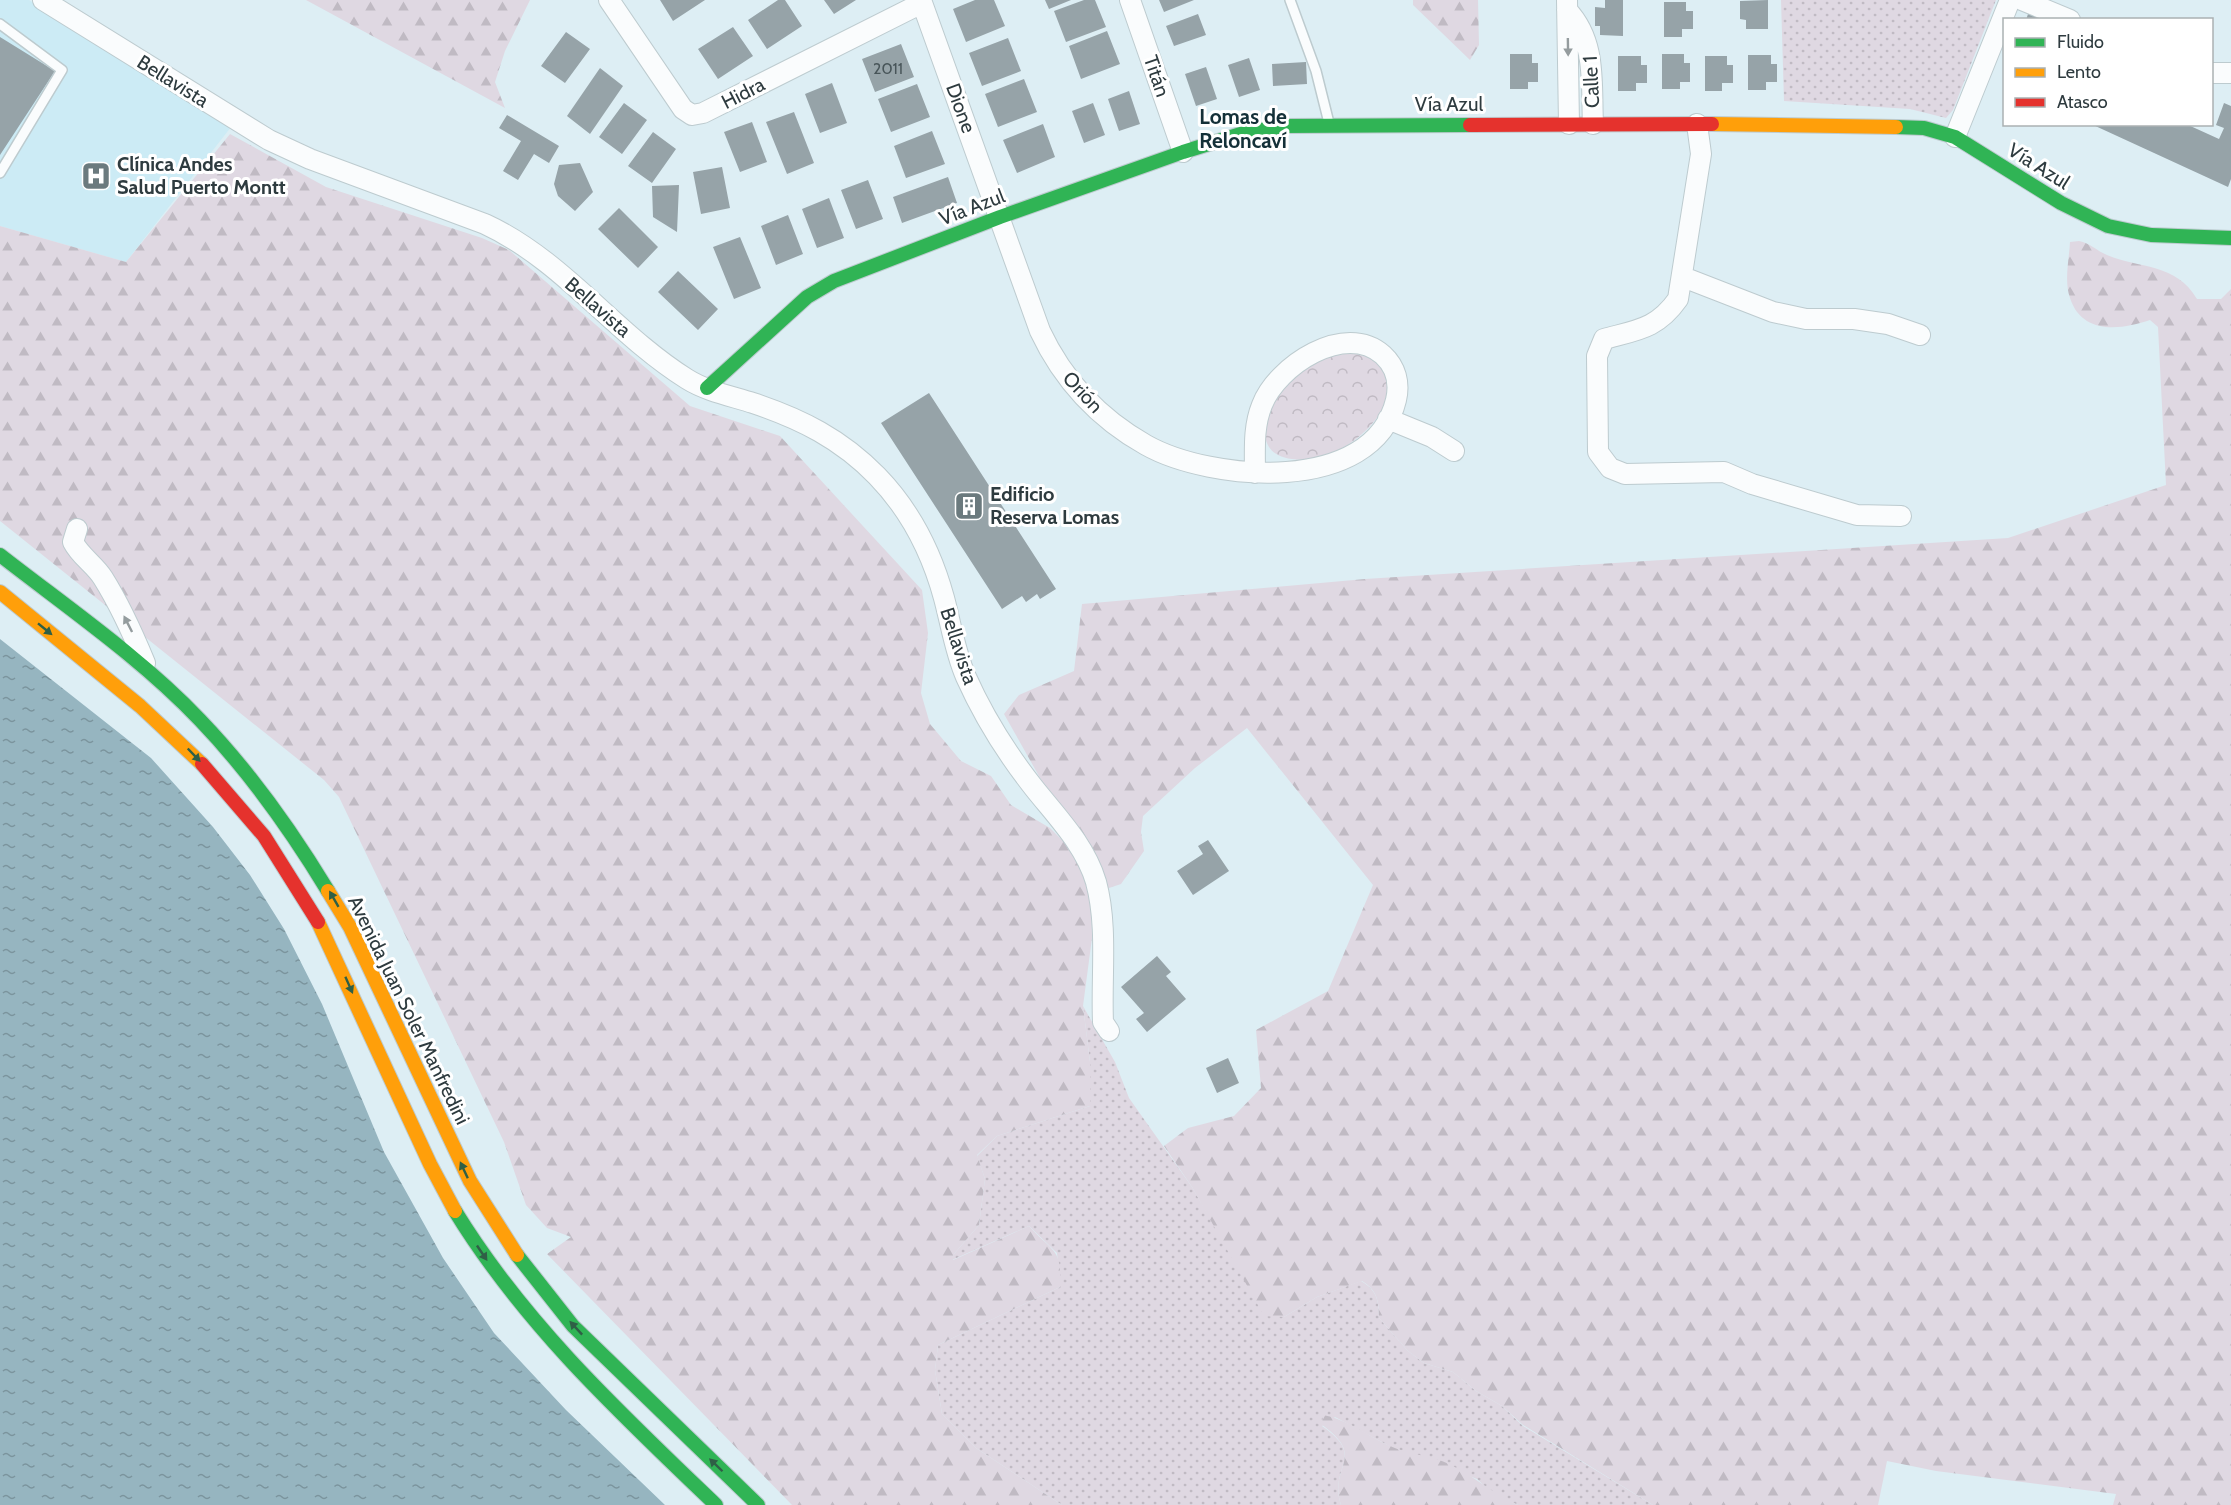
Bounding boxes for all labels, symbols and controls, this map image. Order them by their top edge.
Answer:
legend [2003,18,2213,126]
text: Fluido [2057,31,2104,53]
one-way arrow [1563,38,1572,57]
street label: Bellavista [133,50,213,112]
street label: Titán [1139,52,1175,100]
street label: Calle 1 [1578,55,1604,109]
house number: 2011 [873,59,903,78]
text: Lento [2057,61,2101,83]
street label: Hidra [717,72,769,114]
street label: Dione [941,80,981,136]
text: Atasco [2057,91,2108,113]
street label: Vía Azul [1415,92,1483,116]
district label: Lomas de Reloncaví [1199,104,1287,153]
street label: Vía Azul [2004,138,2075,194]
place label: Clínica Andes Salud Puerto Montt [117,152,286,199]
hospital icon: Clínica Andes Salud Puerto Montt [80,160,112,192]
street label: Vía Azul [936,183,1008,230]
street label: Bellavista [560,272,636,342]
street label: Orión [1058,366,1108,418]
place label: Edificio Reserva Lomas [990,482,1119,529]
building icon: Edificio Reserva Lomas [953,490,985,522]
street label: Bellavista [935,604,983,688]
one-way arrow [123,616,133,633]
one-way arrow [38,622,53,634]
one-way arrow [186,748,200,762]
one-way arrow [330,891,340,908]
street label: Avenida Juan Soler Manfredini [343,892,475,1128]
one-way arrow [344,976,354,994]
one-way arrow [460,1161,469,1178]
one-way arrow [476,1245,487,1261]
one-way arrow [570,1322,584,1336]
one-way arrow [709,1458,723,1472]

